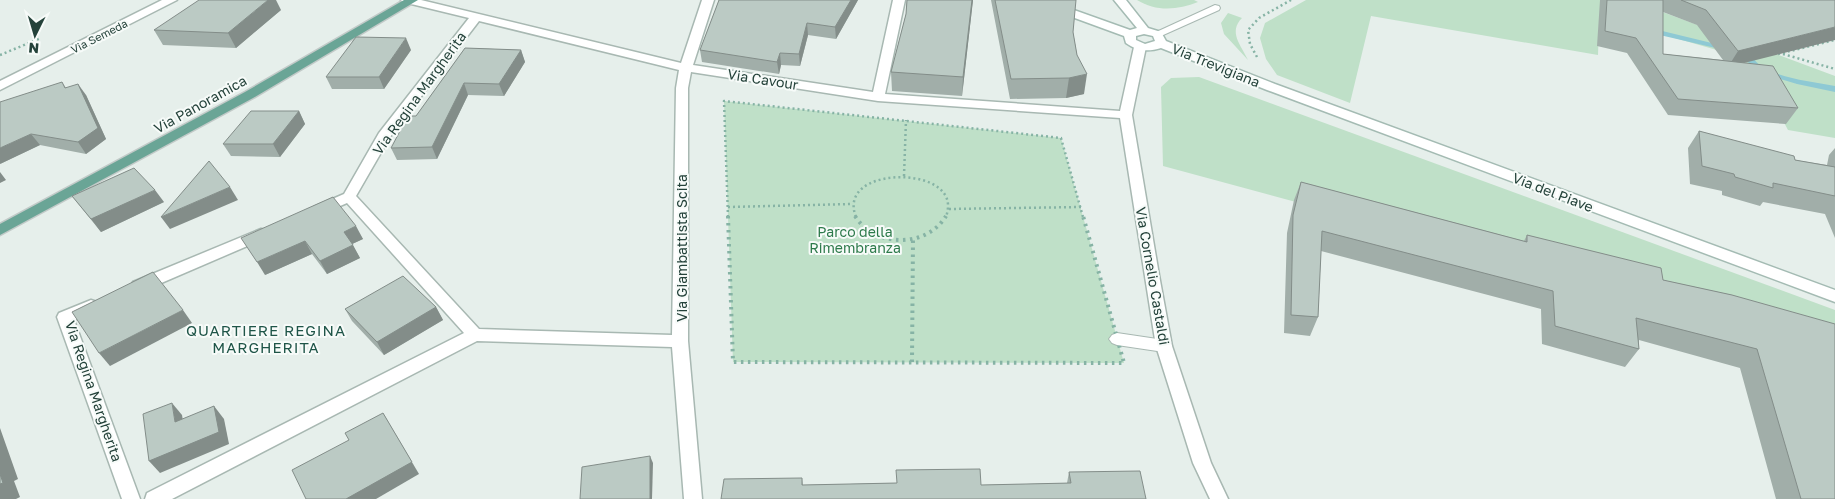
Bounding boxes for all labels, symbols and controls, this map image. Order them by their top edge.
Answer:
north arrow [10,10,60,60]
street label: Via Semeda [69,16,129,56]
street label: Via Regina Margherita [369,28,469,158]
text: N [28,40,40,57]
street label: Via Trevigiana [1169,40,1263,90]
street label: Via Cavour [726,65,800,93]
street label: Via Panoramica [151,71,249,137]
street label: Via del Piave [1510,169,1596,215]
street label: Via Giambattista Scita [673,174,690,322]
street label: Via Cornelio Castaldi [1132,206,1174,346]
park label: Parco della Rimembranza [809,223,901,256]
street label: Via Regina Margherita [62,318,126,464]
district label: QUARTIERE REGINA MARGHERITA [186,321,346,356]

